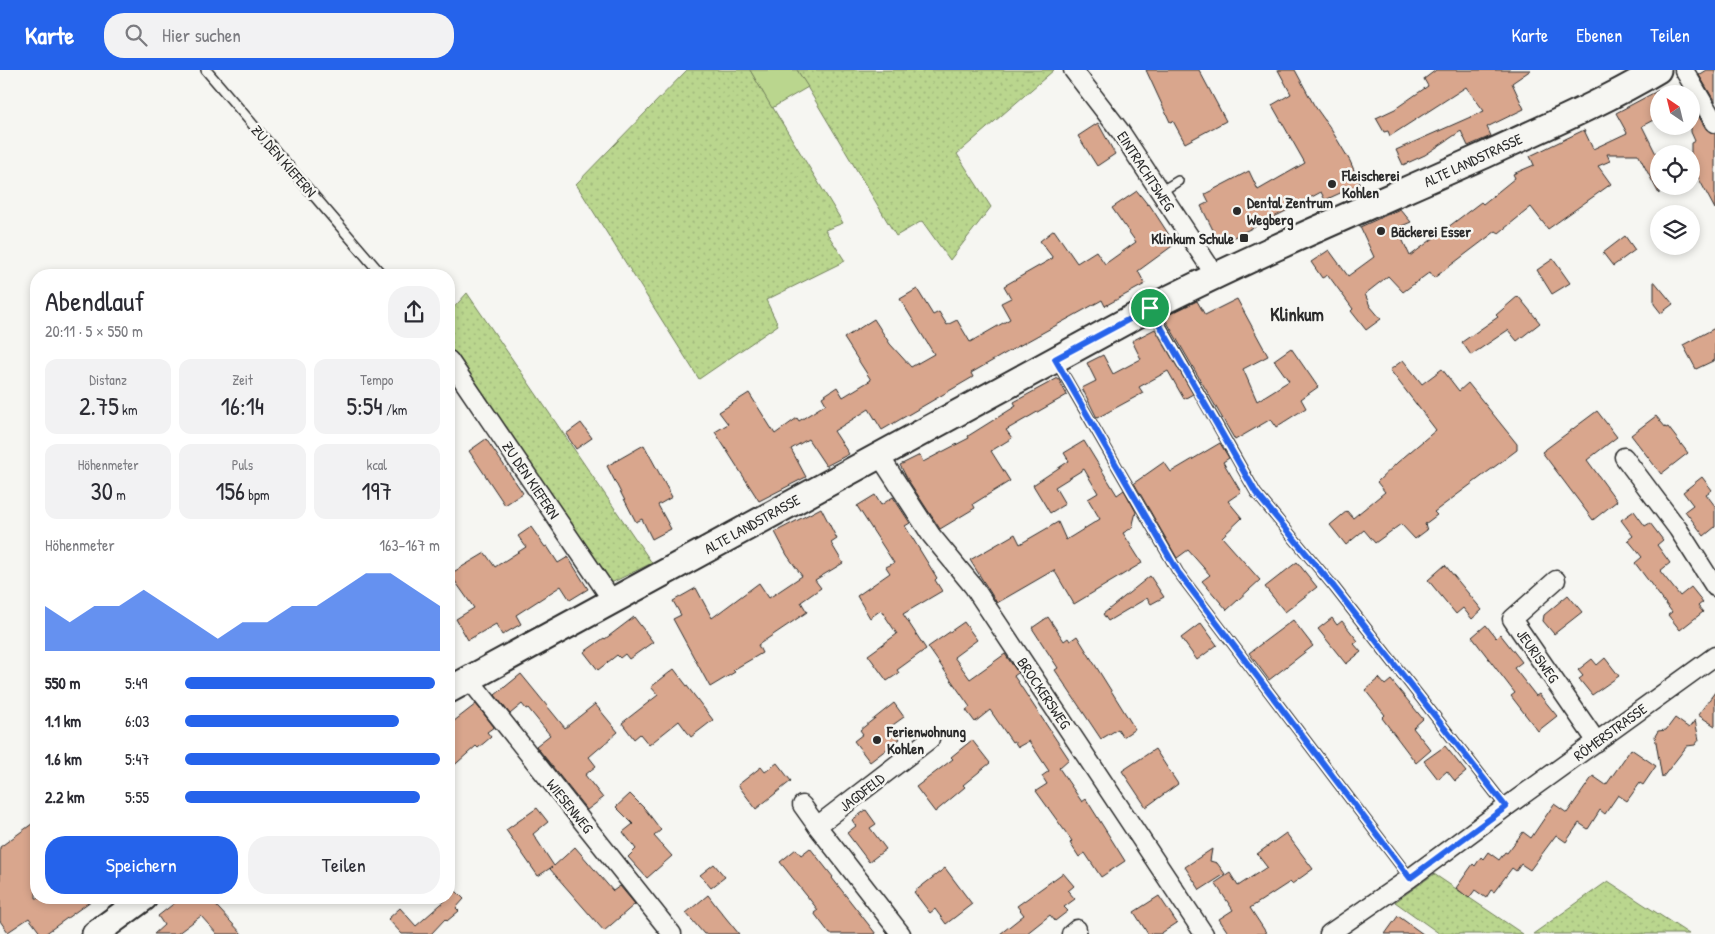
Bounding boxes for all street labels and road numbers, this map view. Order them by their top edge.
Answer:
street label: ZU DEN KIEFERN [247,120,321,202]
street label: EINTRACHTSWEG [1112,127,1180,216]
street label: ALTE LANDSTRASSE [1420,128,1526,192]
street label: ZU DEN KIEFERN [497,437,565,523]
street label: ALTE LANDSTRASSE [700,489,804,559]
street label: JEURISWEG [1512,625,1564,688]
street label: BROCKERSWEG [1012,653,1076,734]
street label: RÖMERSTRASSE [1569,698,1651,766]
street label: JAGDFELD [835,767,890,816]
street label: WIESENWEG [542,775,599,838]

